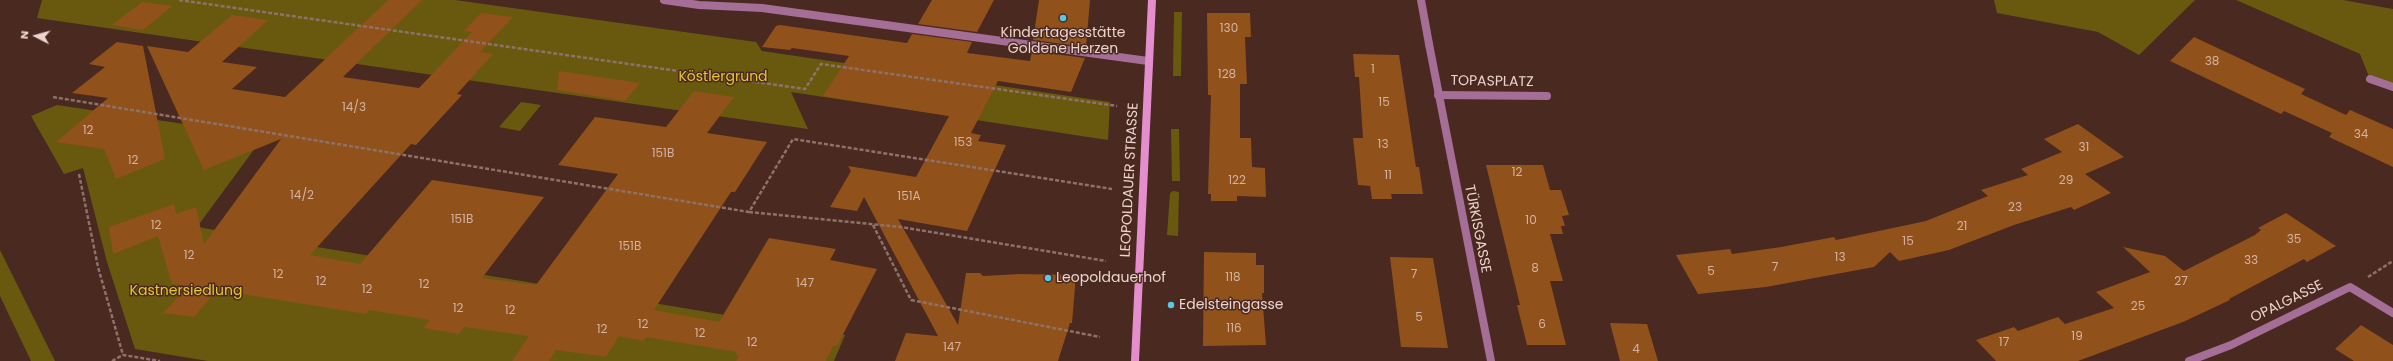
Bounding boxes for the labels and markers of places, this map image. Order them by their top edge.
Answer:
marker: Kindertagesstätte Goldene Herzen [1058,13,1068,23]
place label: Kindertagesstätte Goldene Herzen [1001,25,1125,58]
place label: Leopoldauerhof [1056,270,1166,286]
marker: Leopoldauerhof [1043,273,1053,283]
place label: Edelsteingasse [1179,297,1283,313]
marker: Edelsteingasse [1166,300,1176,310]

